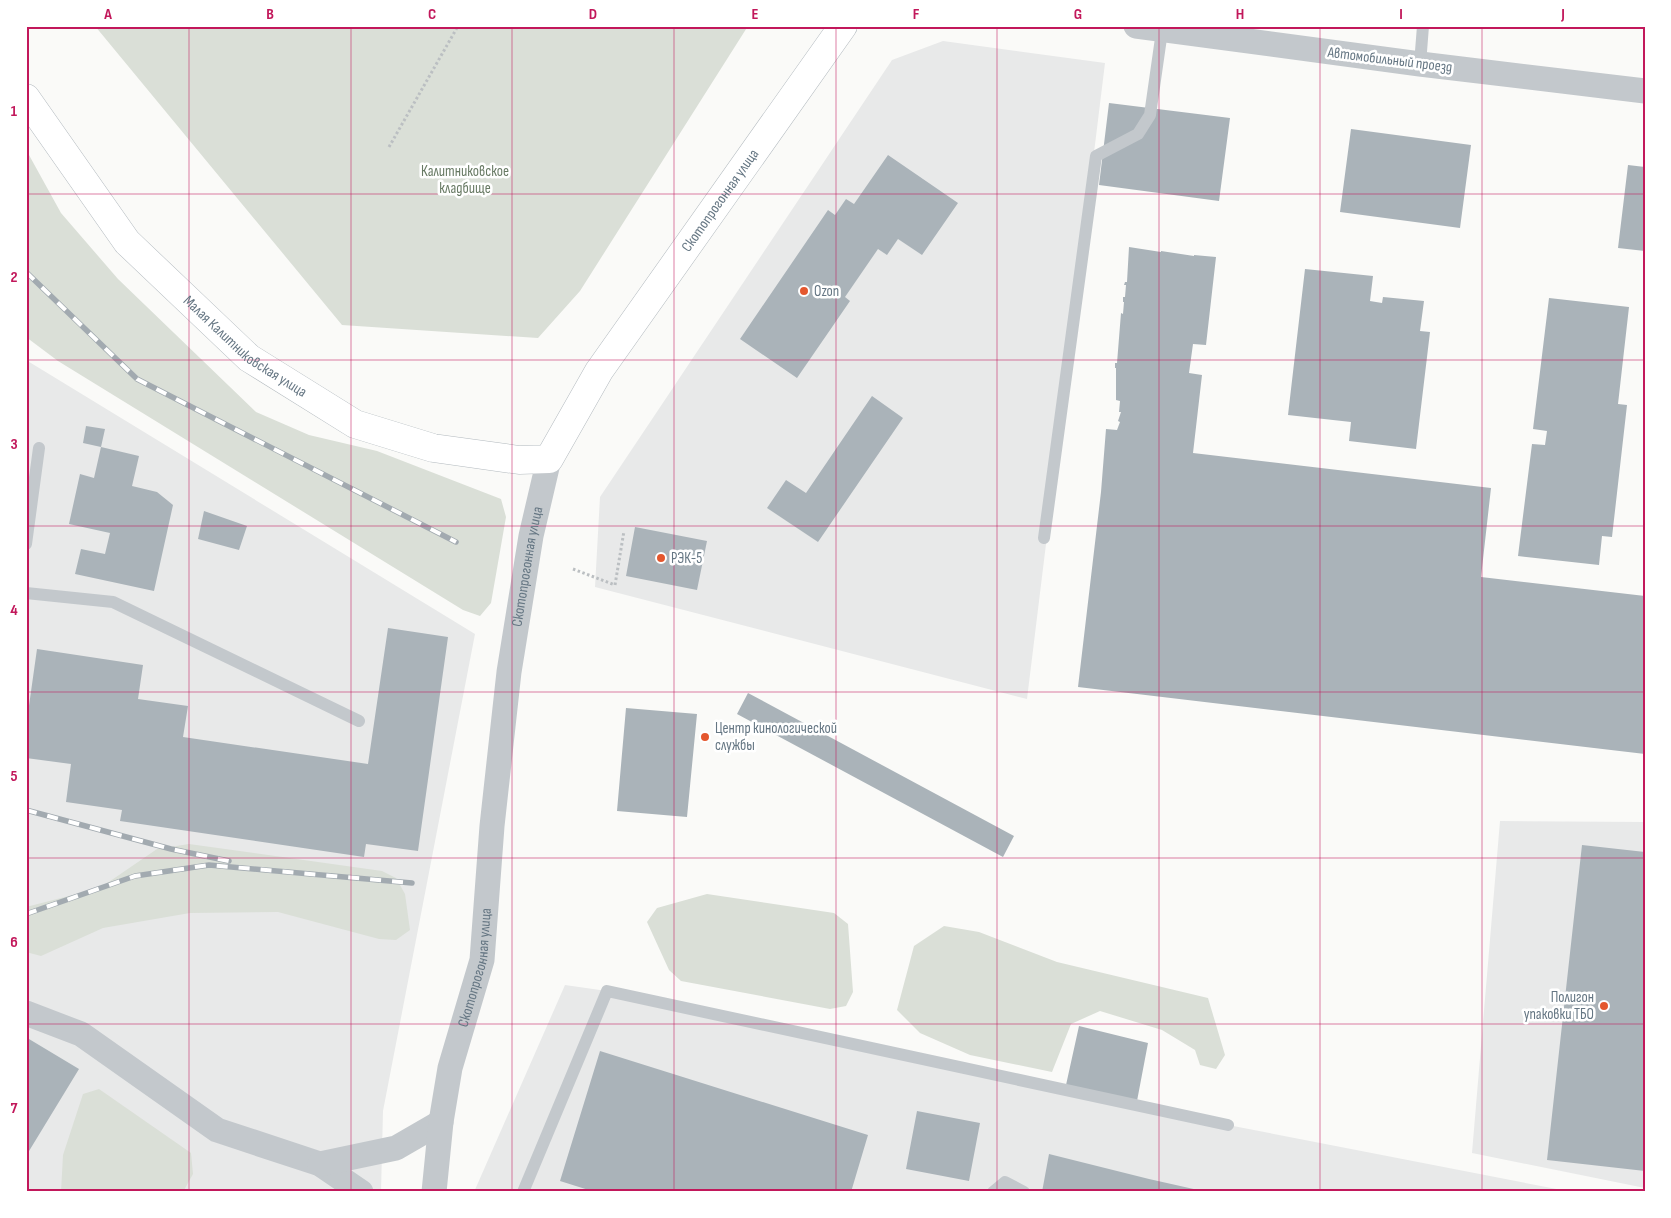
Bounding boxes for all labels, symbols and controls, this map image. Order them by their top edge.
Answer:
text: A [103,5,112,24]
text: B [266,5,274,24]
text: C [428,5,436,24]
text: D [589,5,597,24]
text: E [752,5,759,24]
text: F [913,5,920,24]
text: G [1074,5,1082,24]
text: H [1236,5,1244,24]
text: I [1399,5,1403,24]
text: J [1560,5,1565,24]
street label: Автомобильный проезд [1326,43,1453,77]
text: 1 [11,102,18,121]
street label: Скотопрогонная улица [677,145,763,255]
park label: Калитниковское кладбище [421,162,509,198]
text: 2 [10,268,18,287]
place label: Ozon [814,282,839,301]
marker: Ozon [798,285,810,297]
street label: Малая Калитниковская улица [179,291,311,401]
text: 3 [10,435,18,454]
street label: Скотопрогонная улица [507,504,547,628]
place label: РЭК-5 [671,549,702,568]
marker: РЭК-5 [655,552,667,564]
text: 4 [10,601,18,620]
place label: Центр кинологической службы [715,719,837,755]
marker: Центр кинологической службы [699,731,711,743]
text: 5 [10,767,18,786]
street label: Скотопрогонная улица [453,907,495,1029]
text: 6 [10,933,18,952]
place label: Полигон упаковки ТБО [1524,988,1594,1024]
marker: Полигон упаковки ТБО [1598,1000,1610,1012]
text: 7 [11,1099,18,1118]

